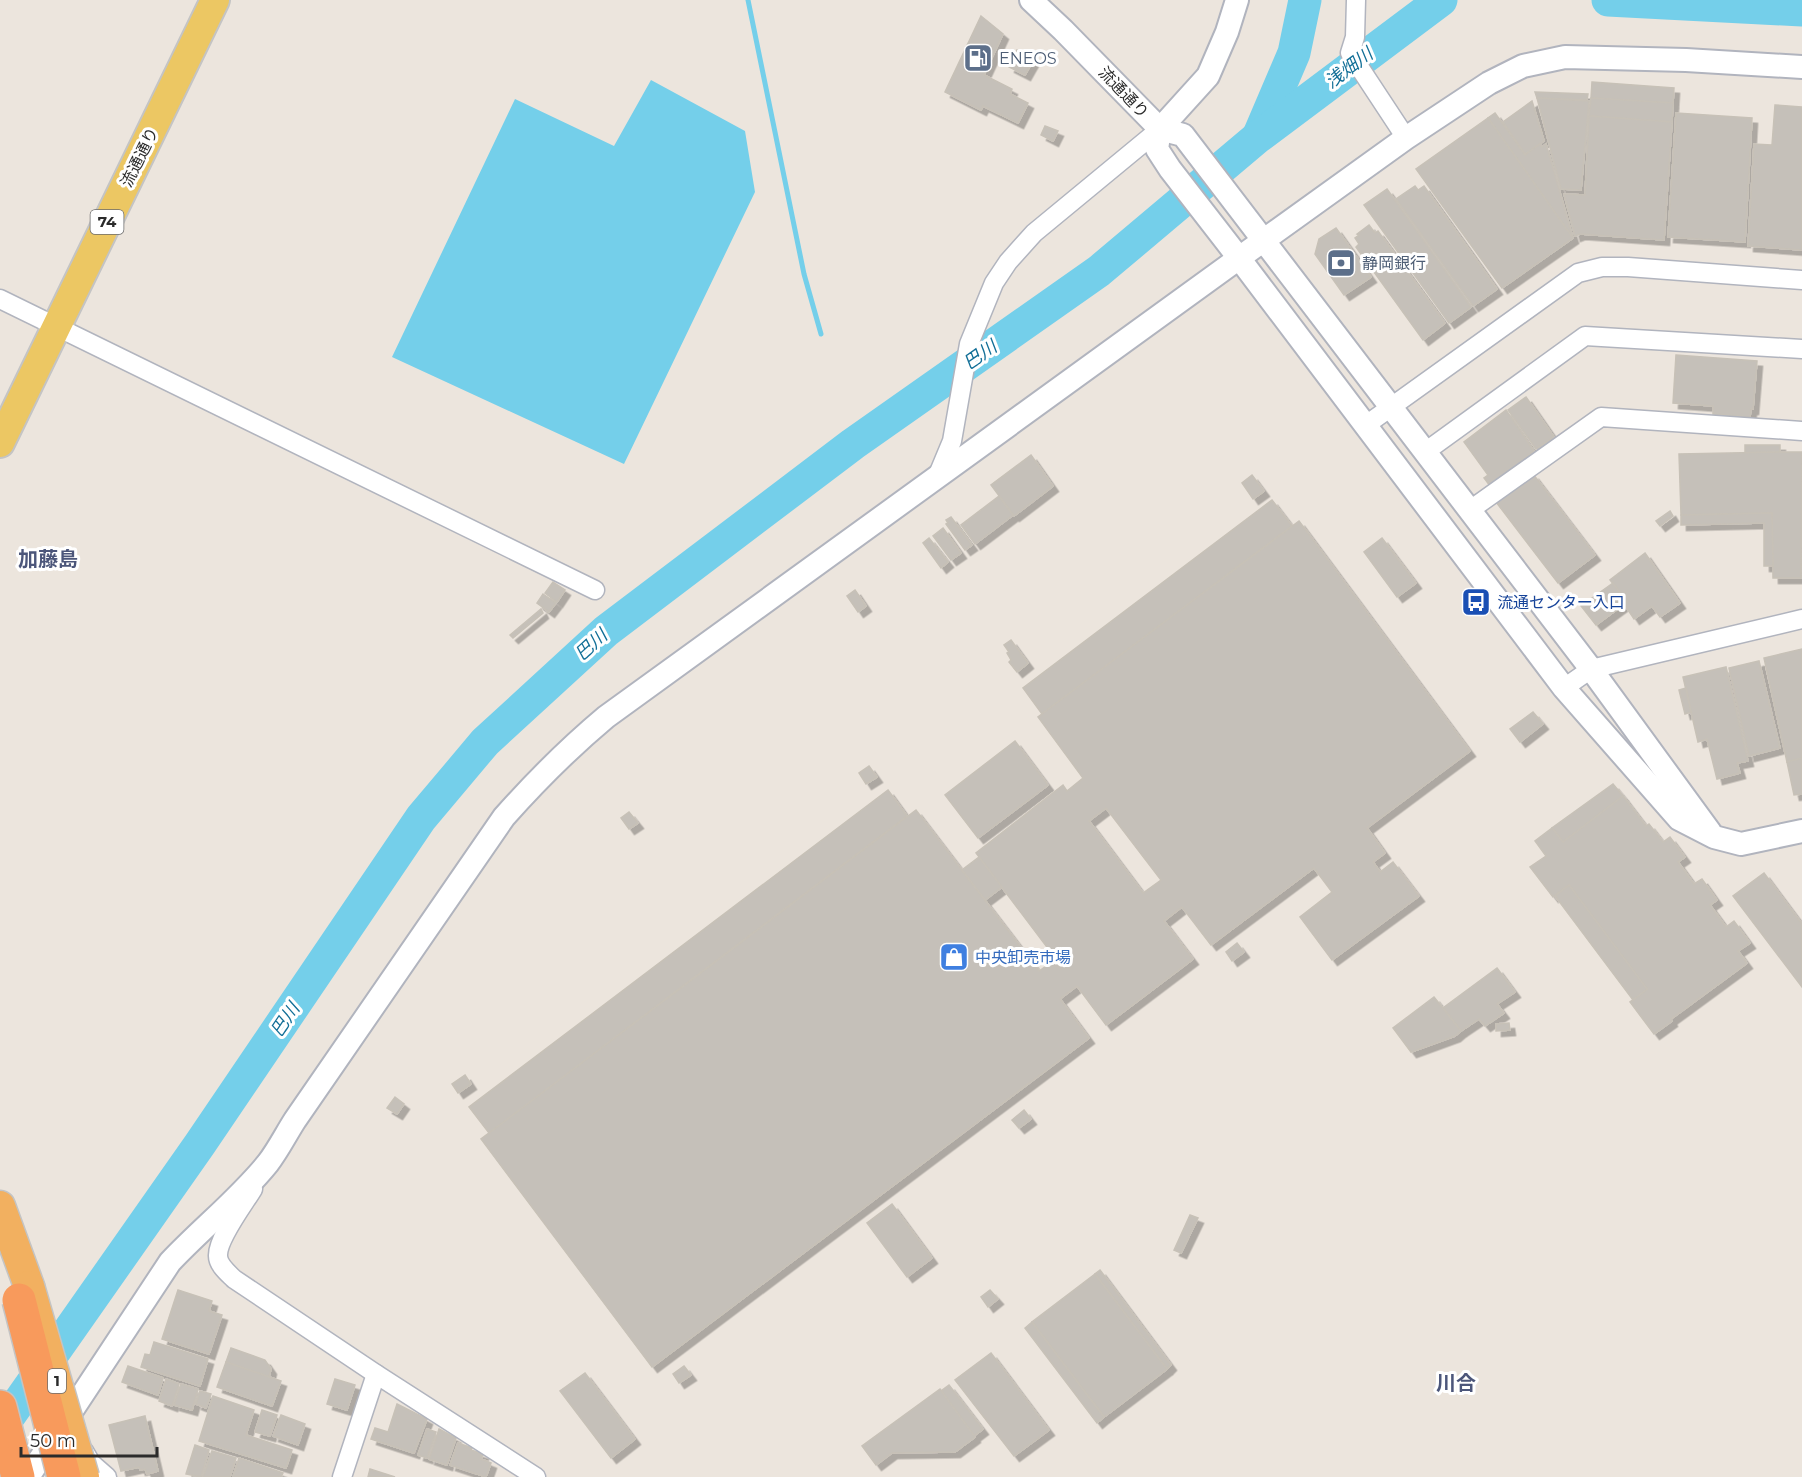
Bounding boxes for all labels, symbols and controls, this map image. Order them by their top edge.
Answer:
fuel station icon: ENEOS [962,42,994,74]
water label: 浅畑川 [1321,42,1379,93]
place label: ENEOS [999,49,1057,68]
street label: 流通通り [1095,63,1153,122]
street label: 流通通り [117,124,162,190]
road number: 74 [90,210,124,234]
bank icon: 静岡銀行 [1325,247,1357,279]
place label: 静岡銀行 [1362,254,1426,273]
water label: 巴川 [959,335,1003,374]
district label: 加藤島 [18,547,78,571]
bus stop icon: 流通センター入口 [1460,586,1492,618]
place label: 流通センター入口 [1497,593,1625,612]
water label: 巴川 [570,623,613,665]
shop icon: 中央卸売市場 [938,941,970,973]
place label: 中央卸売市場 [975,948,1071,967]
water label: 巴川 [266,997,305,1041]
road number: 1 [48,1369,66,1393]
district label: 川合 [1436,1371,1476,1395]
scale bar [21,1420,158,1458]
text: 50 m [30,1430,76,1452]

